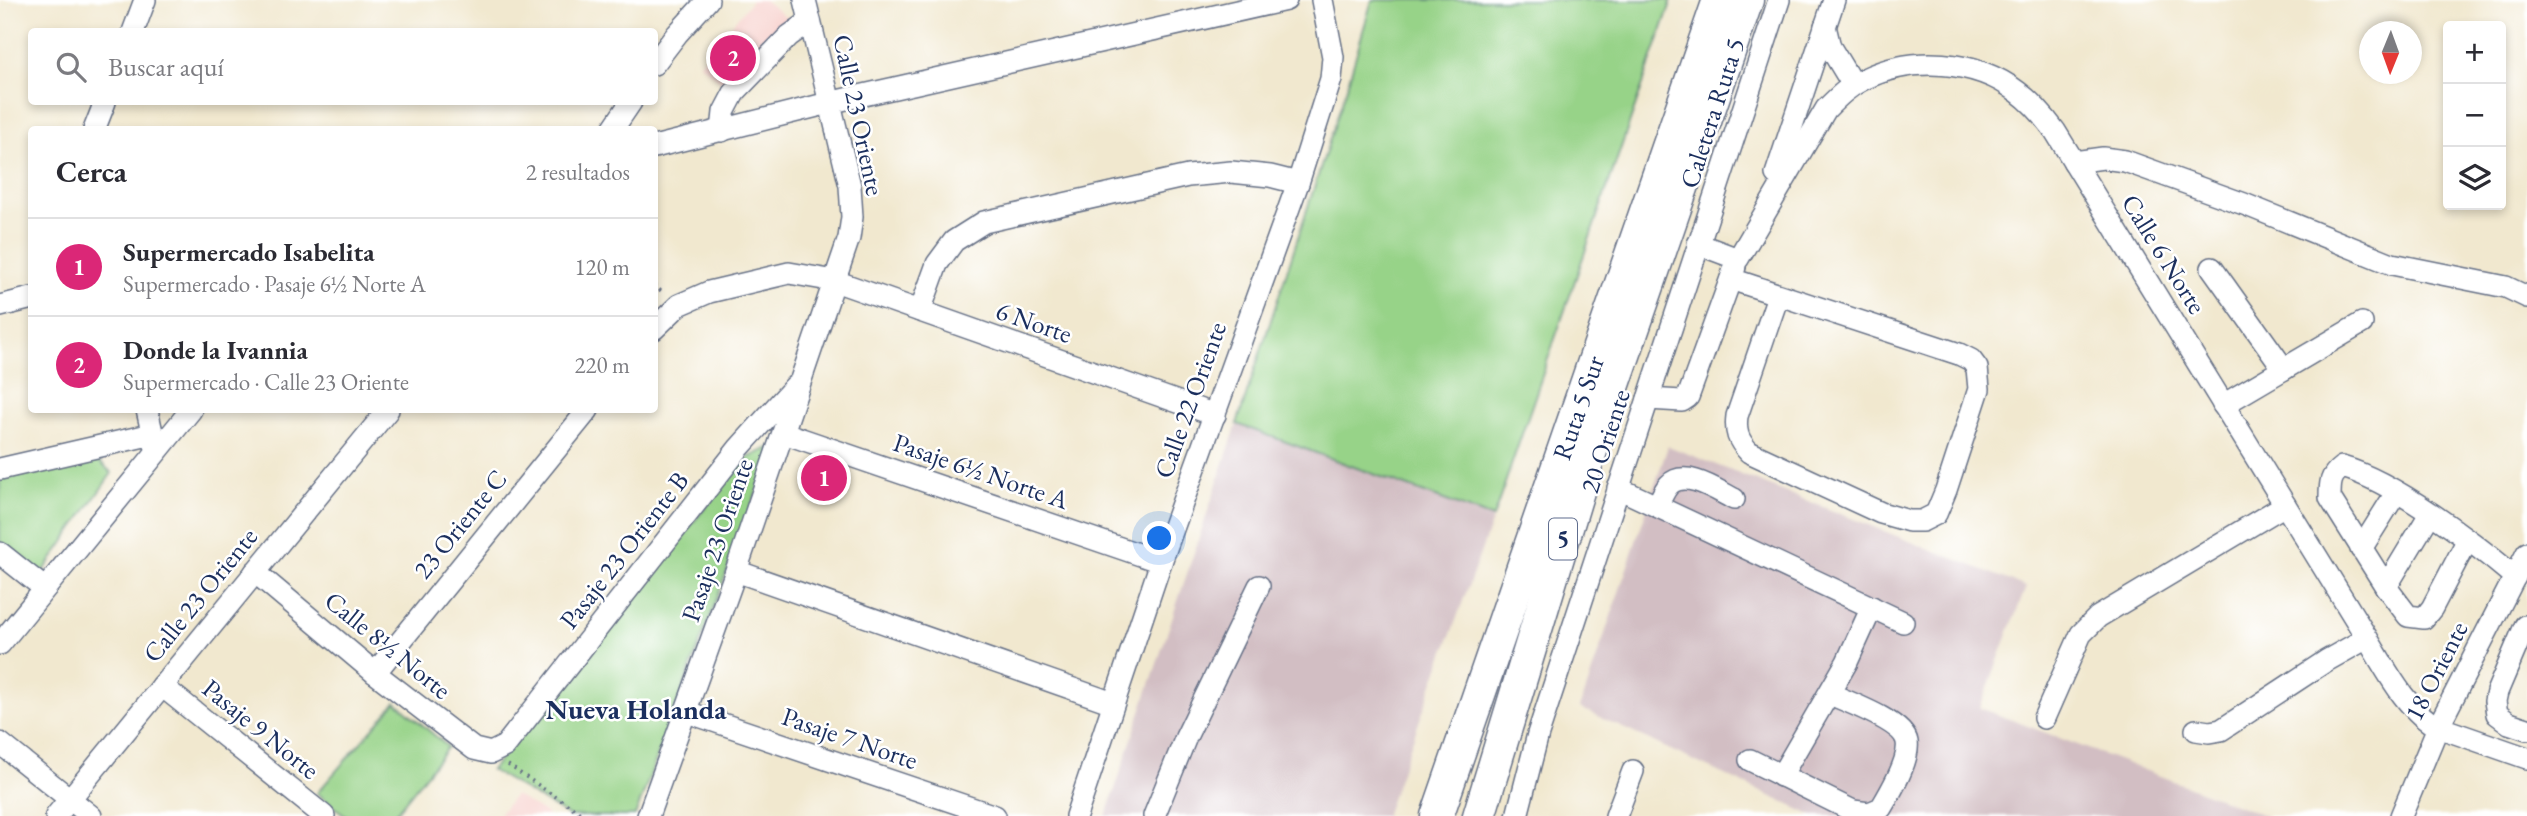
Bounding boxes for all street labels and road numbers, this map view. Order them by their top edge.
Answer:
street label: Calle 23 Oriente [825,31,893,199]
street label: Caletera Ruta 5 [1672,33,1752,193]
street label: Calle 6 Norte [2114,188,2214,320]
street label: 6 Norte [992,293,1076,351]
street label: Calle 22 Oriente [1146,317,1234,483]
street label: Ruta 5 Sur [1544,351,1612,464]
street label: 20 Oriente [1572,385,1638,497]
street label: Pasaje 6½ Norte A [889,425,1074,517]
street label: Pasaje 23 Oriente [673,454,761,626]
street label: 23 Oriente C [406,462,514,586]
street label: Pasaje 23 Oriente B [552,464,696,636]
road number: 5 [1549,518,1577,560]
street label: Calle 23 Oriente [135,521,265,669]
street label: Calle 8½ Norte [318,584,458,706]
street label: 18 Oriente [2397,616,2475,726]
street label: Pasaje 9 Norte [195,671,327,787]
street label: Pasaje 7 Norte [778,699,922,777]

